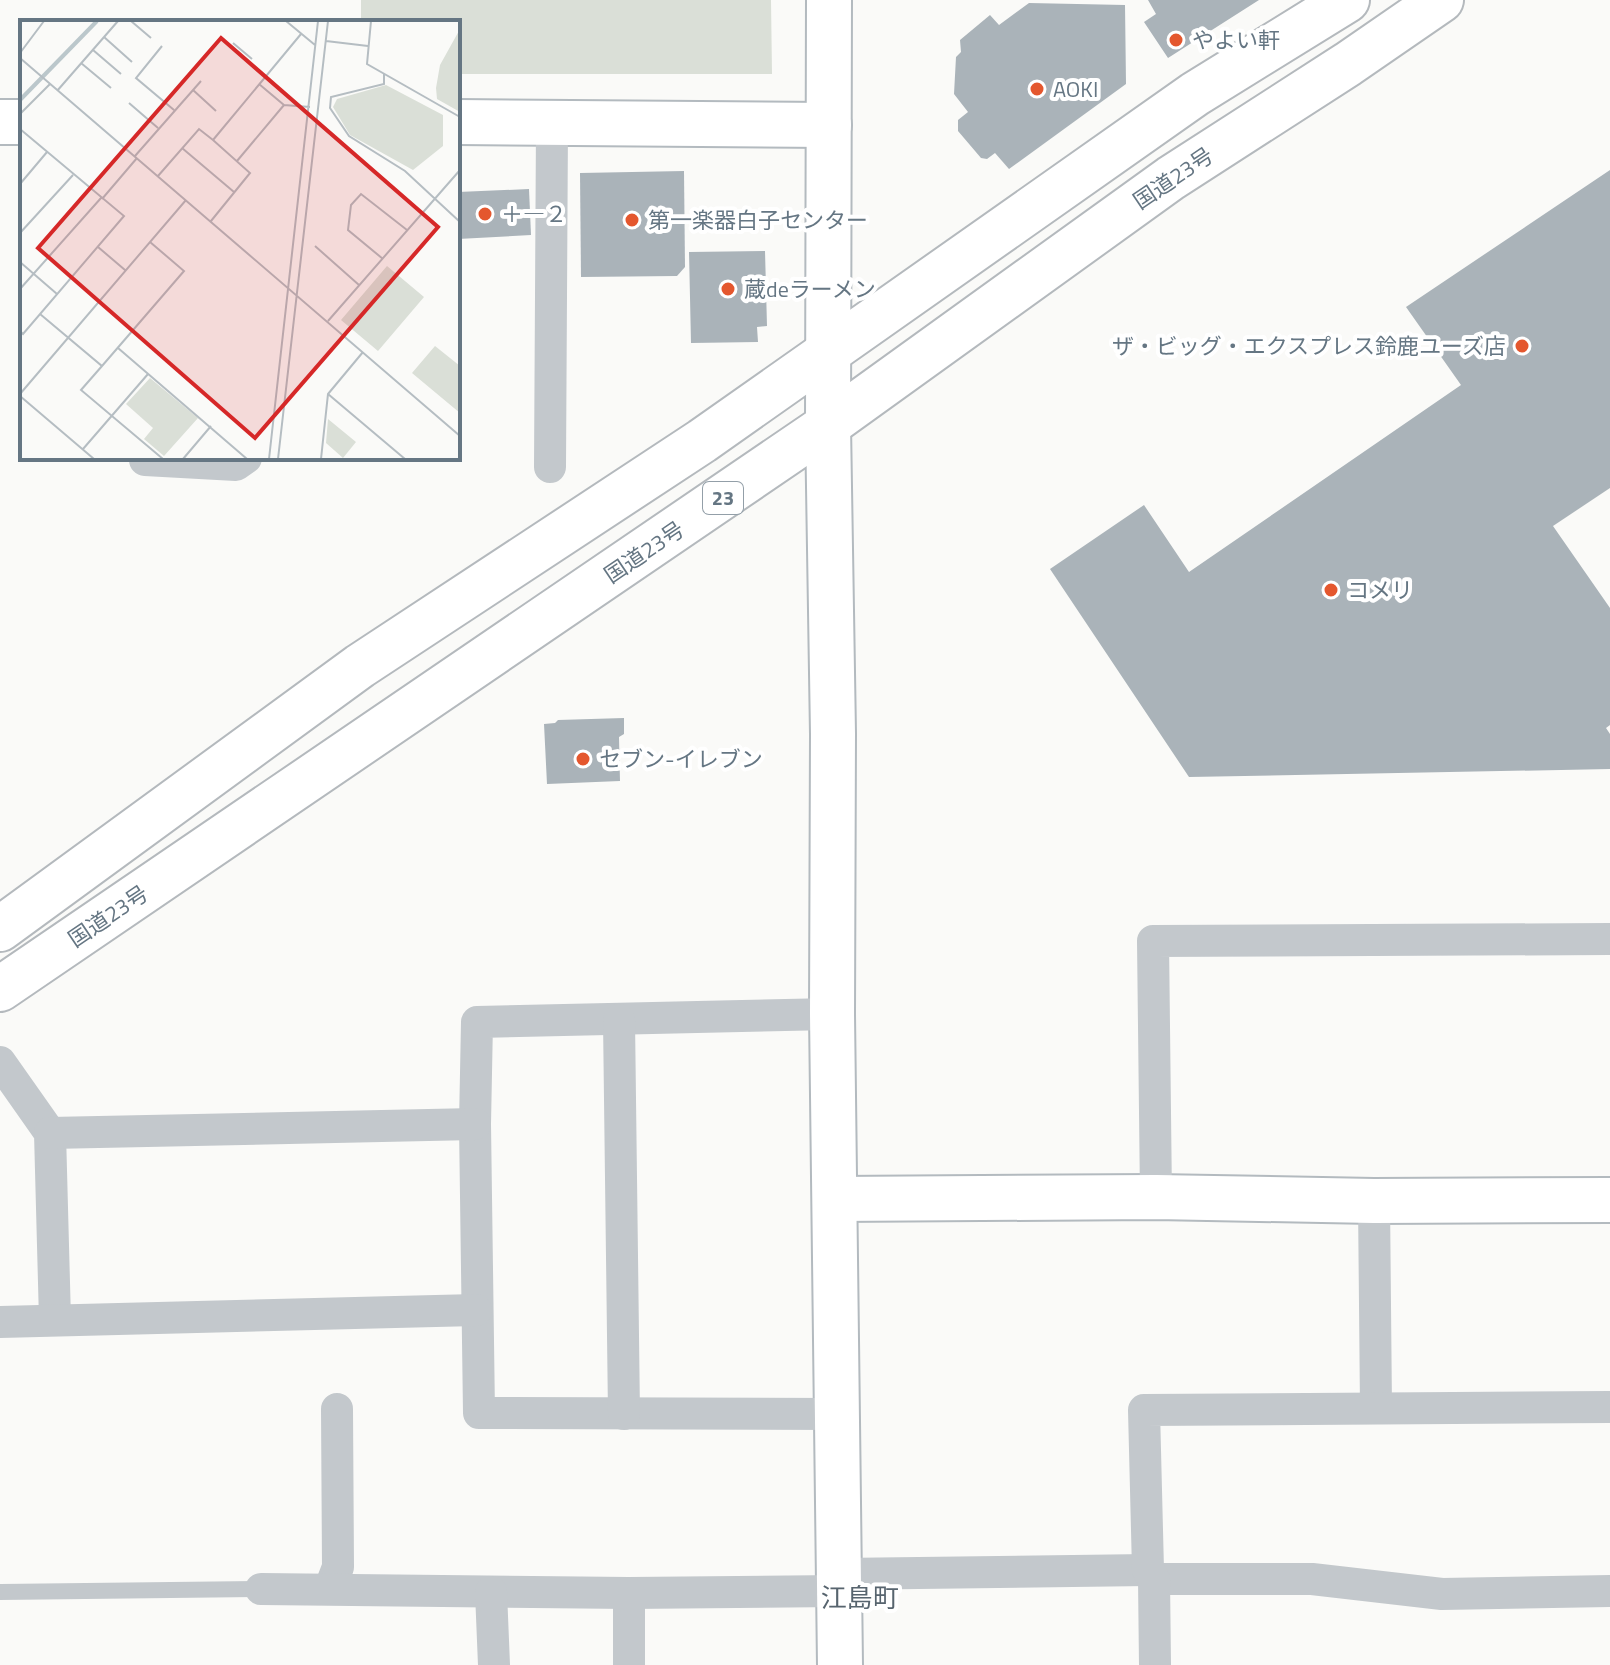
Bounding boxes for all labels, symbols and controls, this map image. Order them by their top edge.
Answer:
inset map [20,20,460,460]
place label: やよい軒 [1192,23,1280,57]
marker: やよい軒 [1167,31,1185,49]
place label: AOKI [1053,72,1098,106]
marker: AOKI [1028,80,1046,98]
street label: 国道23号 [1126,139,1220,217]
place label: ＋―２ [501,197,567,231]
place label: 第一楽器白子センター [648,203,868,237]
marker: ＋―２ [476,205,494,223]
marker: 第一楽器白子センター [623,211,641,229]
place label: 蔵deラーメン [744,272,876,306]
marker: 蔵deラーメン [719,280,737,298]
place label: ザ・ビッグ・エクスプレス鈴鹿ユーズ店 [1112,329,1506,363]
marker: ザ・ビッグ・エクスプレス鈴鹿ユーズ店 [1513,337,1531,355]
road number: 23 [703,482,743,514]
street label: 国道23号 [597,513,691,591]
place label: コメリ [1347,573,1413,607]
marker: コメリ [1322,581,1340,599]
place label: セブン-イレブン [599,742,763,776]
marker: セブン-イレブン [574,750,592,768]
street label: 国道23号 [61,877,155,955]
district label: 江島町 [821,1578,899,1617]

